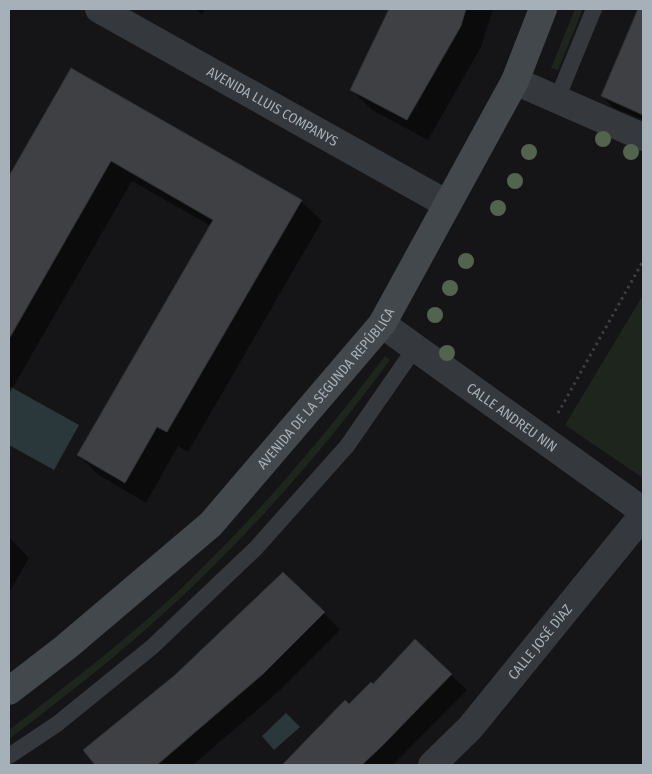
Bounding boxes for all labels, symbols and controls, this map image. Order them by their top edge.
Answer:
street label: AVENIDA LLUIS COMPANYS [204,63,341,150]
street label: AVENIDA DE LA SEGUNDA REPÚBLICA [254,304,399,473]
street label: CALLE ANDREU NIN [463,379,560,456]
street label: CALLE JOSÉ DÍAZ [505,601,576,683]

